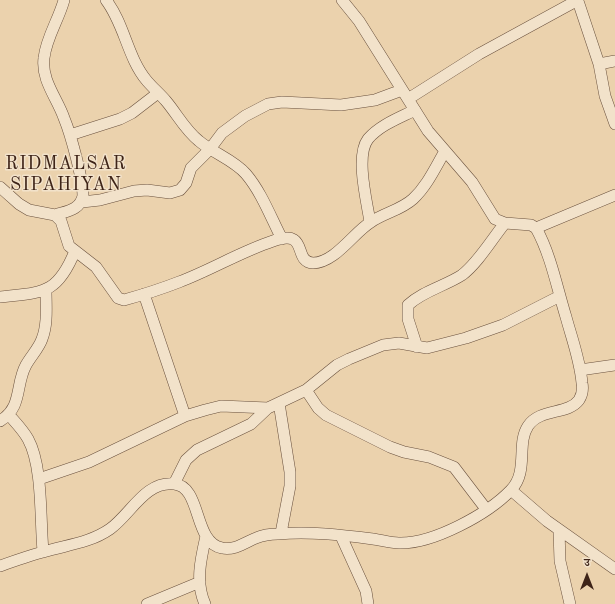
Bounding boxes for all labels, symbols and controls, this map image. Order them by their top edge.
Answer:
district label: RIDMALSAR SIPAHIYAN [5,153,127,196]
north arrow [567,556,607,596]
text: उ [584,558,590,569]

